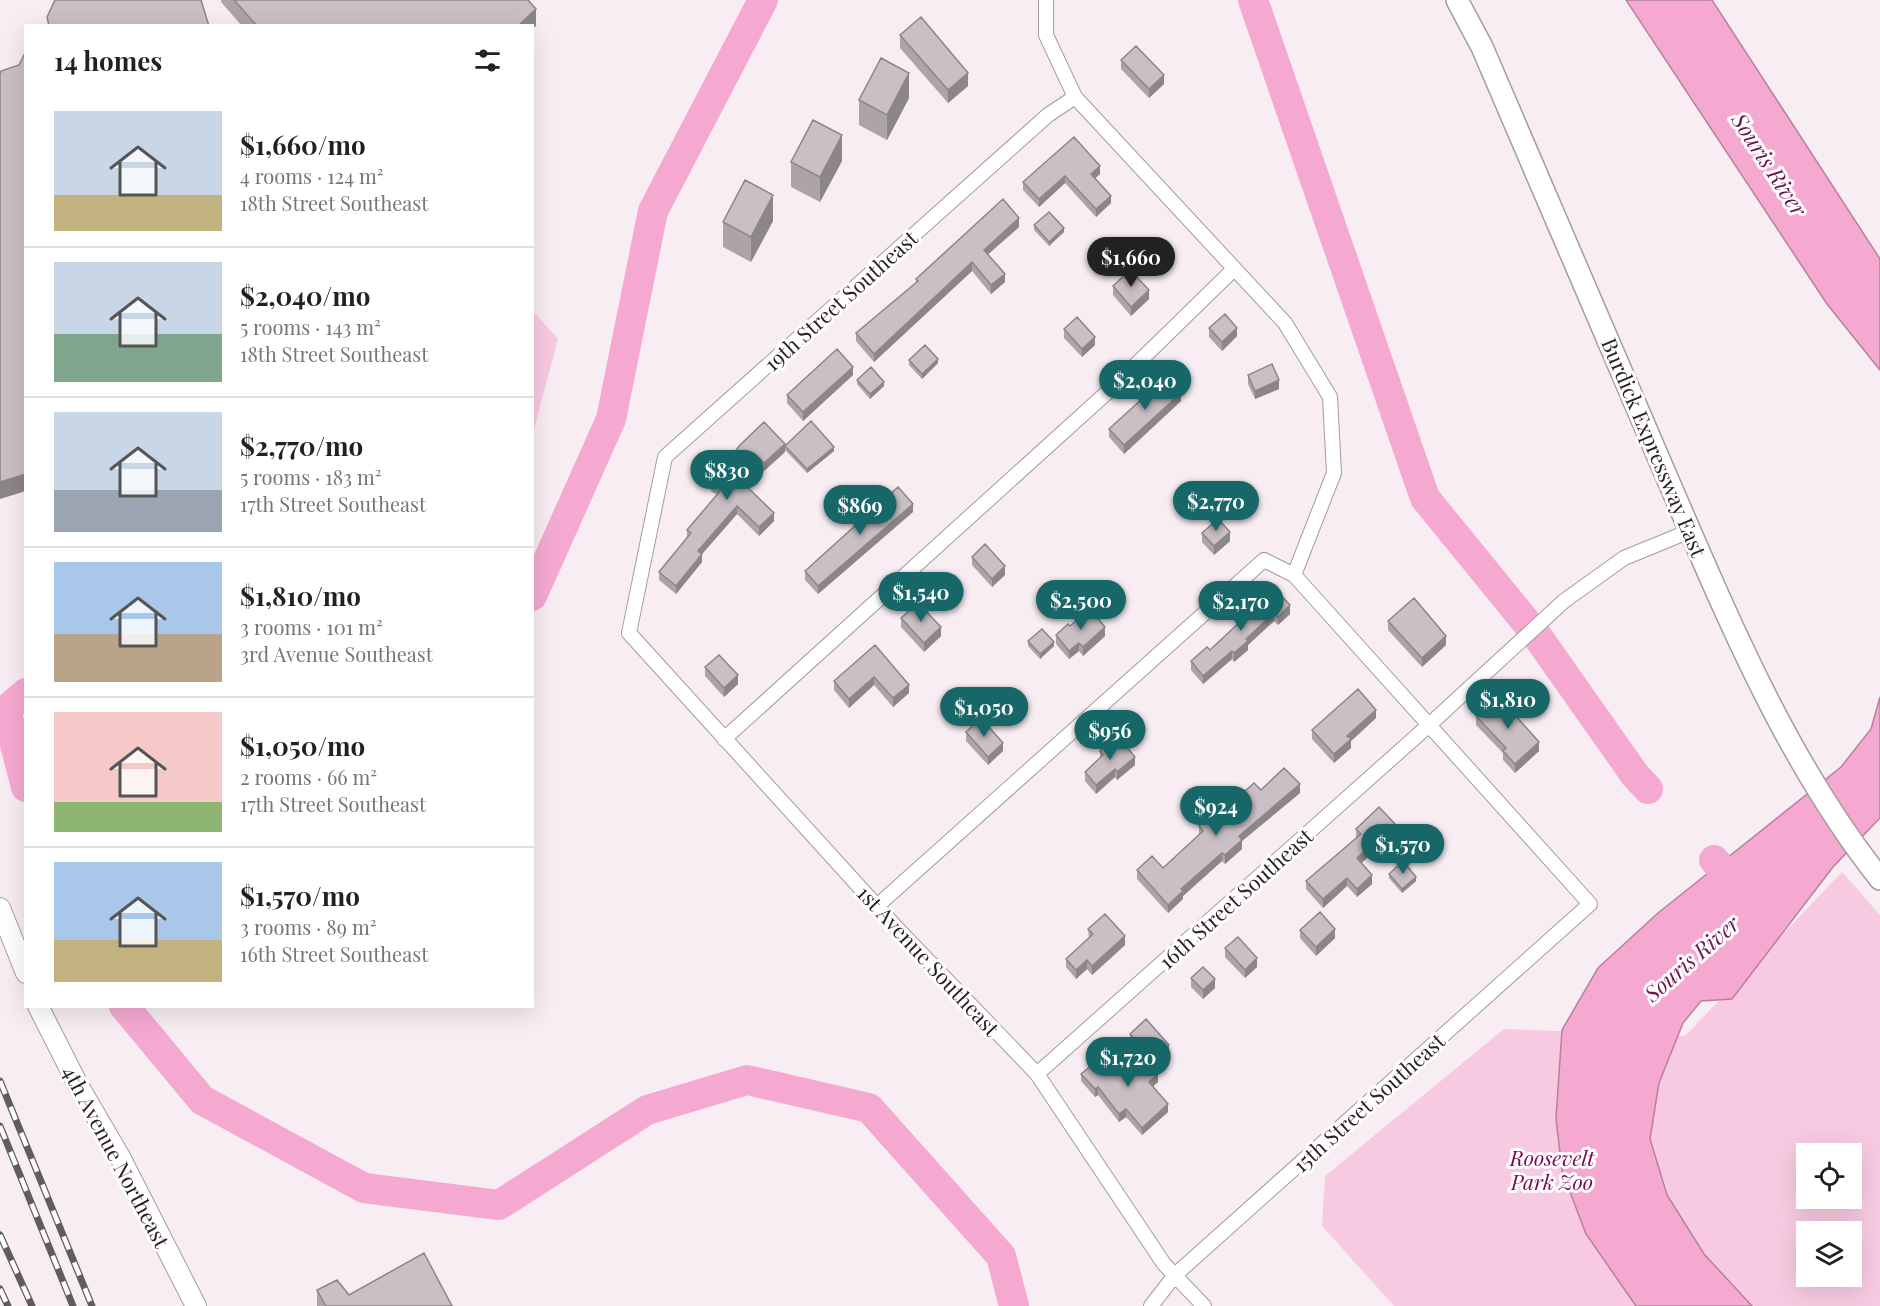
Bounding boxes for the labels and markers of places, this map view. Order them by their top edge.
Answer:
pin: $1,660 [1082,237,1180,288]
pin: $2,040 [1096,360,1194,411]
pin: $830 [691,450,763,501]
pin: $2,770 [1167,481,1265,532]
pin: $869 [824,485,896,536]
pin: $1,540 [872,572,970,623]
pin: $2,500 [1032,580,1130,631]
pin: $2,170 [1192,581,1290,632]
pin: $1,810 [1459,679,1557,730]
pin: $1,050 [935,687,1033,738]
pin: $956 [1074,710,1146,761]
pin: $924 [1180,786,1252,837]
pin: $1,570 [1354,824,1452,875]
pin: $1,720 [1079,1037,1177,1088]

